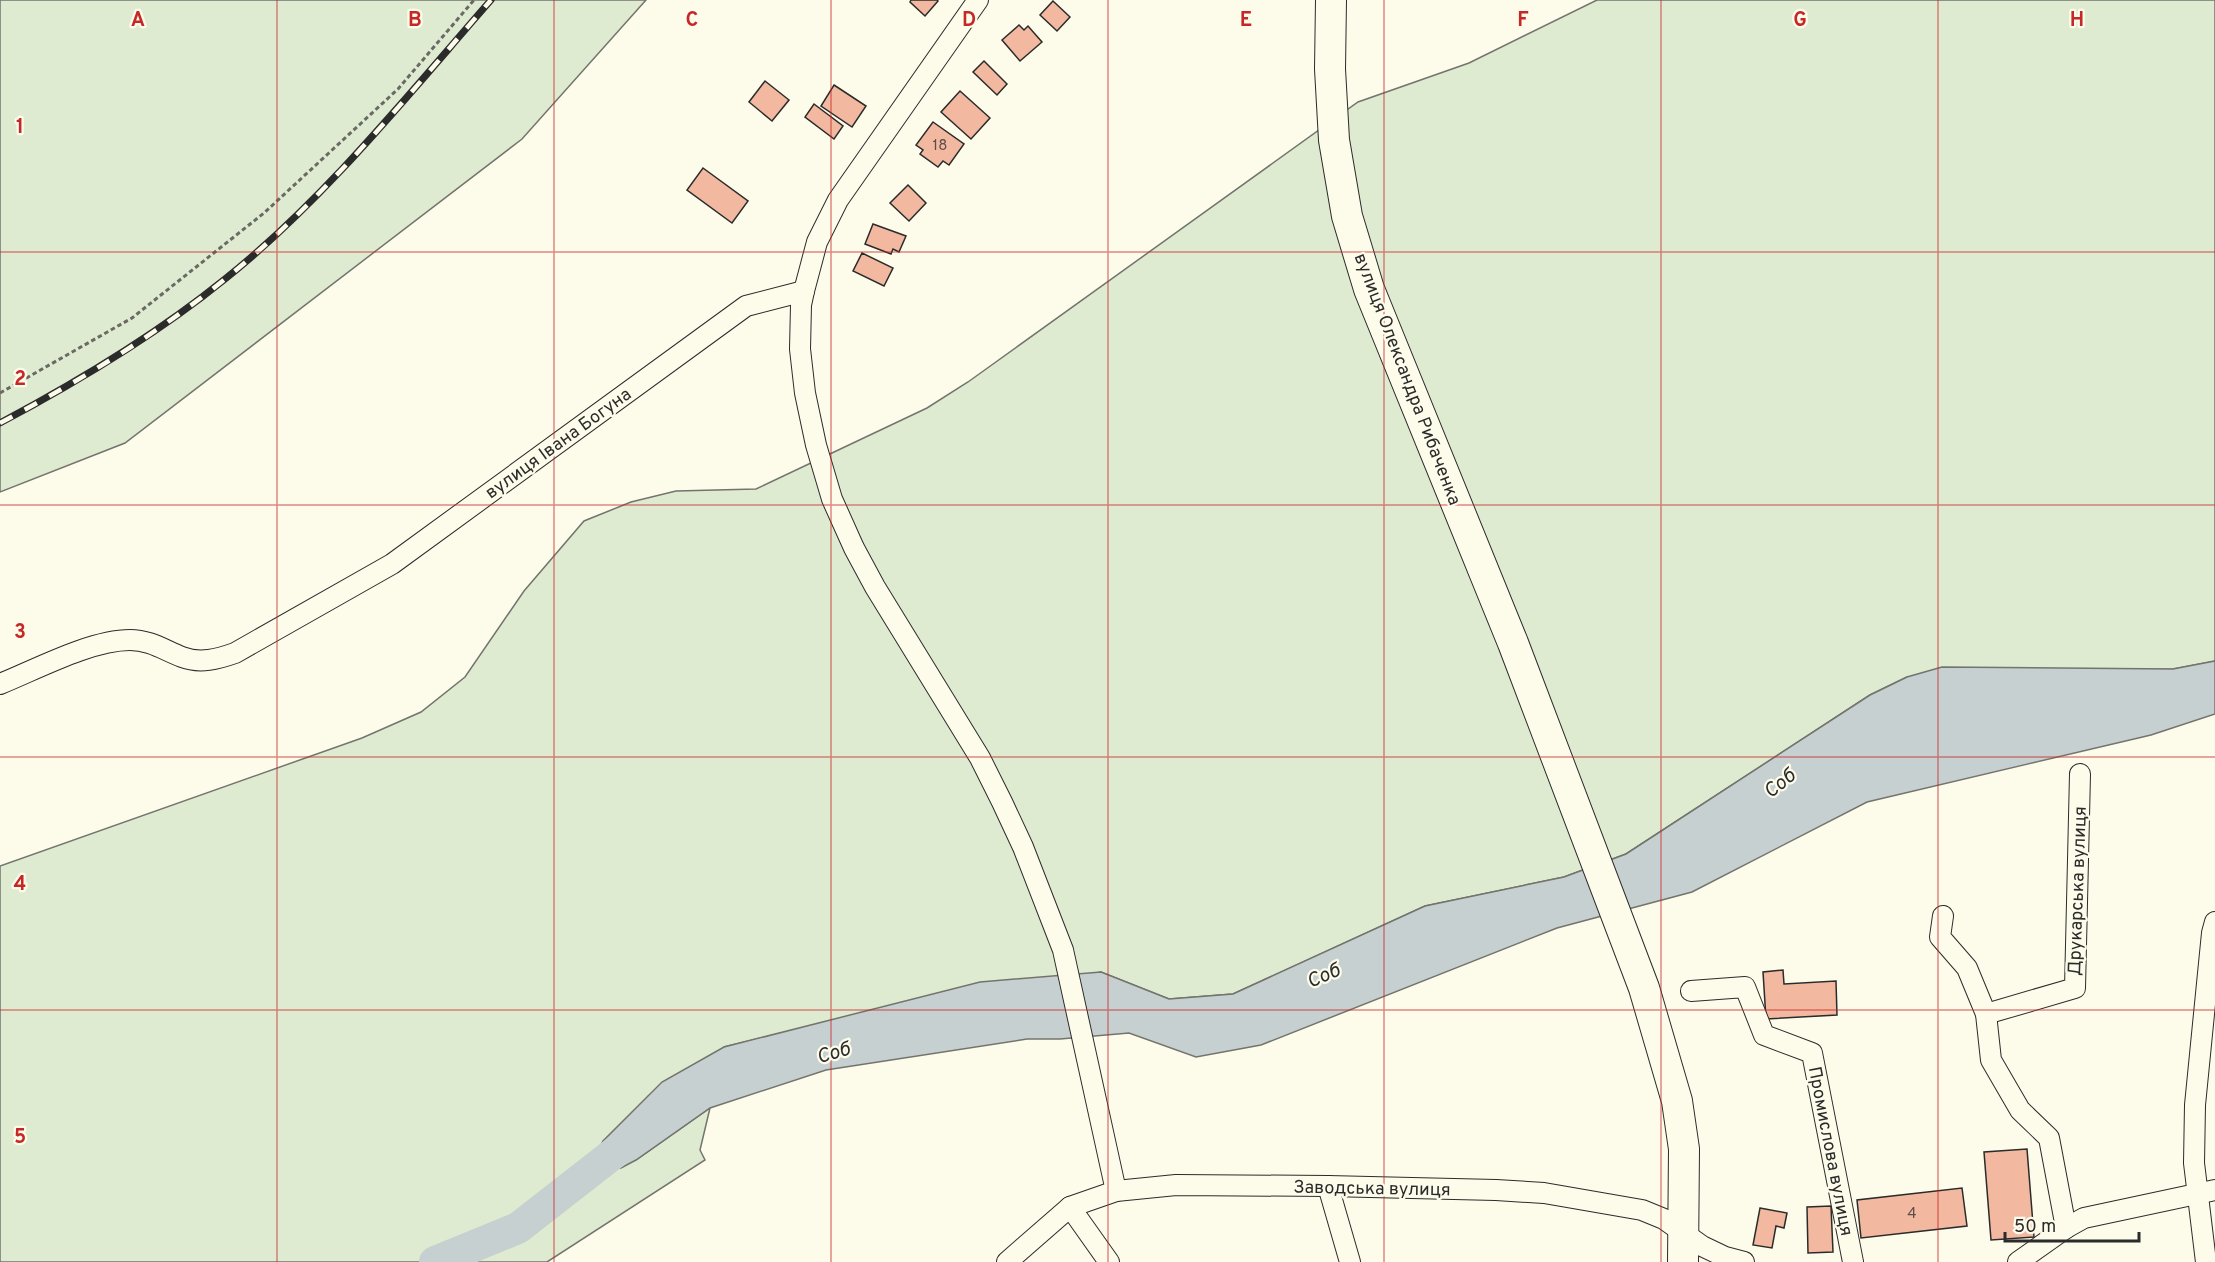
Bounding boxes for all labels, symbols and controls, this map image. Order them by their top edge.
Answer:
text: A [131,8,145,34]
text: B [408,8,422,34]
text: C [686,8,698,34]
text: D [962,8,976,34]
text: E [1240,8,1252,34]
text: F [1517,8,1529,34]
text: G [1793,8,1807,34]
text: H [2070,8,2084,34]
text: 1 [16,115,24,141]
house number: 18 [933,137,947,156]
street label: вулиця Олександра Рибаченка [1348,250,1465,509]
text: 2 [14,367,26,393]
street label: вулиця Івана Богуна [481,383,637,505]
text: 3 [14,620,26,646]
water label: Соб [1759,762,1803,805]
street label: Друкарська вулиця [2064,806,2093,976]
text: 4 [14,872,26,898]
water label: Соб [1303,957,1347,996]
water label: Соб [814,1036,855,1071]
street label: Промислова вулиця [1802,1065,1857,1238]
text: 5 [14,1125,26,1151]
street label: Заводська вулиця [1293,1177,1451,1202]
house number: 4 [1907,1205,1917,1224]
scale bar [2005,1205,2138,1243]
text: 50 m [2014,1216,2056,1239]

